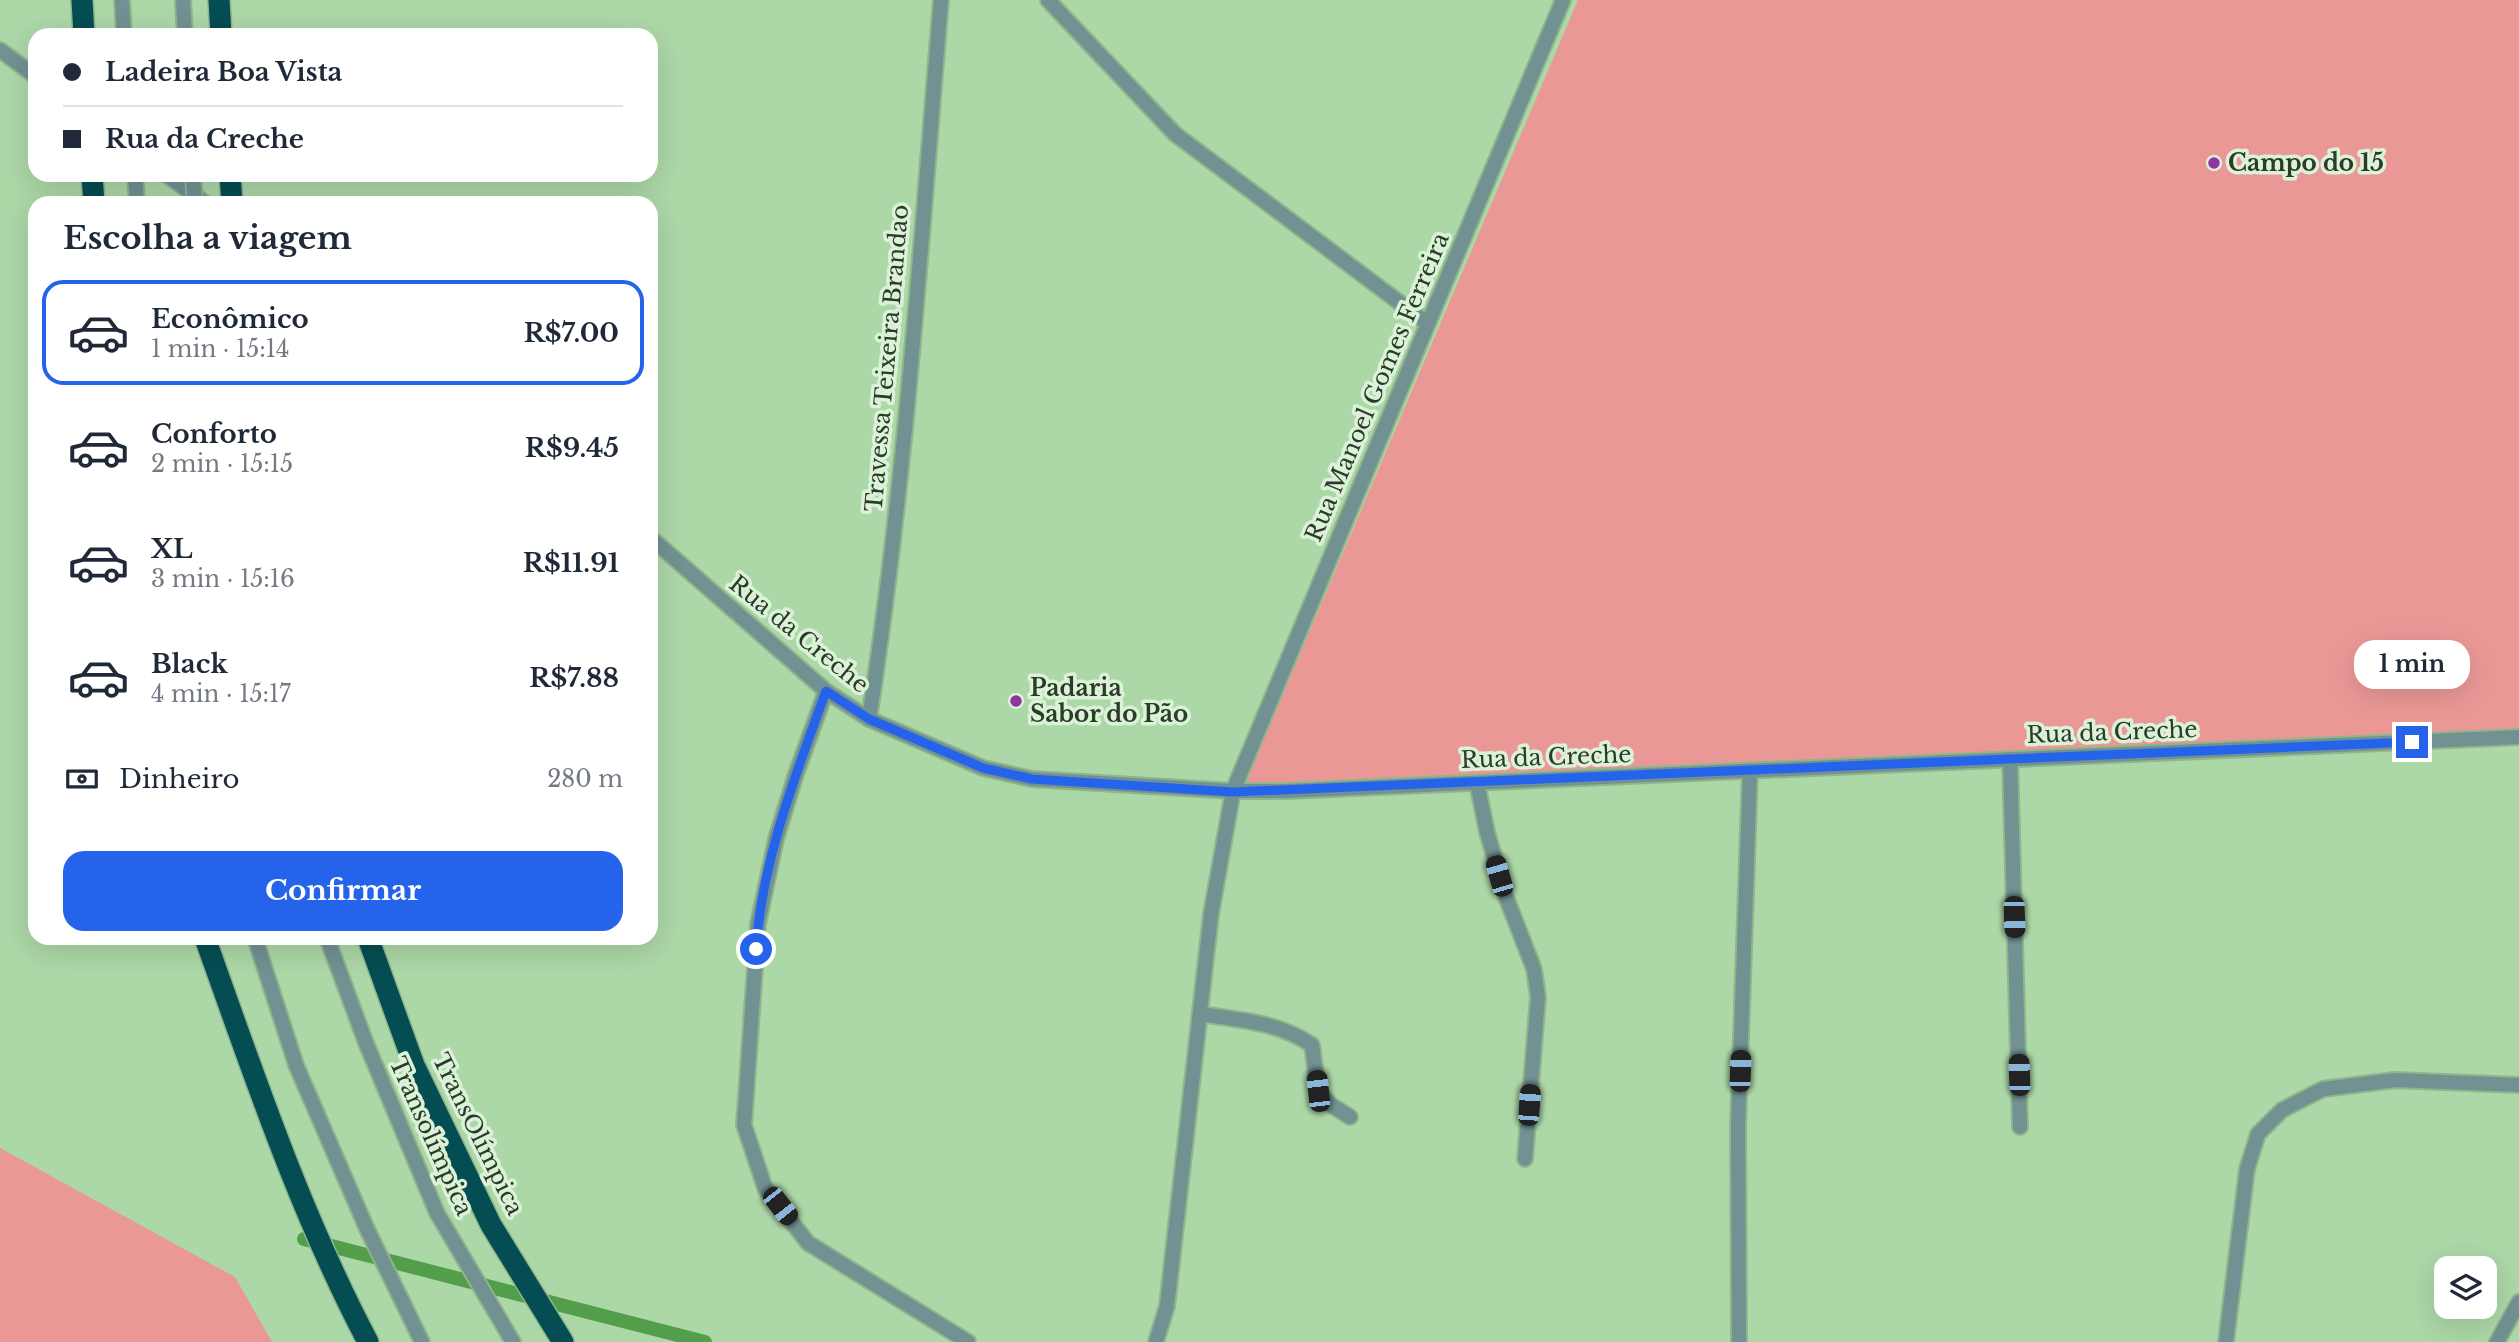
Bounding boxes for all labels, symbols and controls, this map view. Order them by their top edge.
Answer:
text: Ladeira Boa Vista [105,56,343,88]
text: Rua da Creche [105,123,304,155]
place label: Campo do 15 [2228,149,2384,177]
marker: Campo do 15 [2206,155,2222,171]
street label: Travessa Teixeira Brandao [860,203,914,513]
text: Escolha a viagem [63,218,352,258]
street label: Rua Manoel Gomes Ferreira [1299,228,1455,546]
icon: car [67,301,130,364]
text: Econômico [151,303,309,335]
text: R$7.00 [524,317,619,349]
text: 1 min · 15:14 [151,335,290,363]
icon: car [67,416,130,479]
text: Conforto [151,418,277,450]
text: R$9.45 [525,432,619,464]
text: 2 min · 15:15 [151,450,293,478]
icon: car [67,531,130,594]
text: XL [151,533,193,565]
text: R$11.91 [523,547,619,579]
text: 3 min · 15:16 [151,565,295,593]
street label: Rua da Creche [724,569,874,699]
callout: 1 min [2354,640,2470,690]
icon: car [67,646,130,709]
text: Black [151,648,228,680]
text: 1 min [2379,650,2445,678]
text: R$7.88 [529,662,619,694]
place label: Padaria Sabor do Pão [1030,674,1188,728]
text: 4 min · 15:17 [151,680,291,708]
marker: Padaria Sabor do Pão [1008,693,1024,709]
street label: Rua da Creche [2026,715,2198,749]
route end [2396,726,2428,758]
street label: Rua da Creche [1460,740,1632,774]
icon: cash [63,760,101,798]
text: Dinheiro [119,763,240,795]
text: 280 m [547,765,623,793]
button: Confirmar [63,851,623,931]
car [1484,853,1515,899]
car [2003,896,2026,938]
route start [740,933,772,965]
street label: TransOlímpica [427,1048,529,1220]
car [1729,1050,1752,1092]
street label: Transolímpica [384,1052,479,1220]
car [2008,1054,2031,1096]
car [1306,1069,1331,1113]
car [1518,1083,1541,1127]
car [759,1183,802,1229]
map controls [2434,1256,2497,1319]
button: layers [2434,1256,2497,1319]

